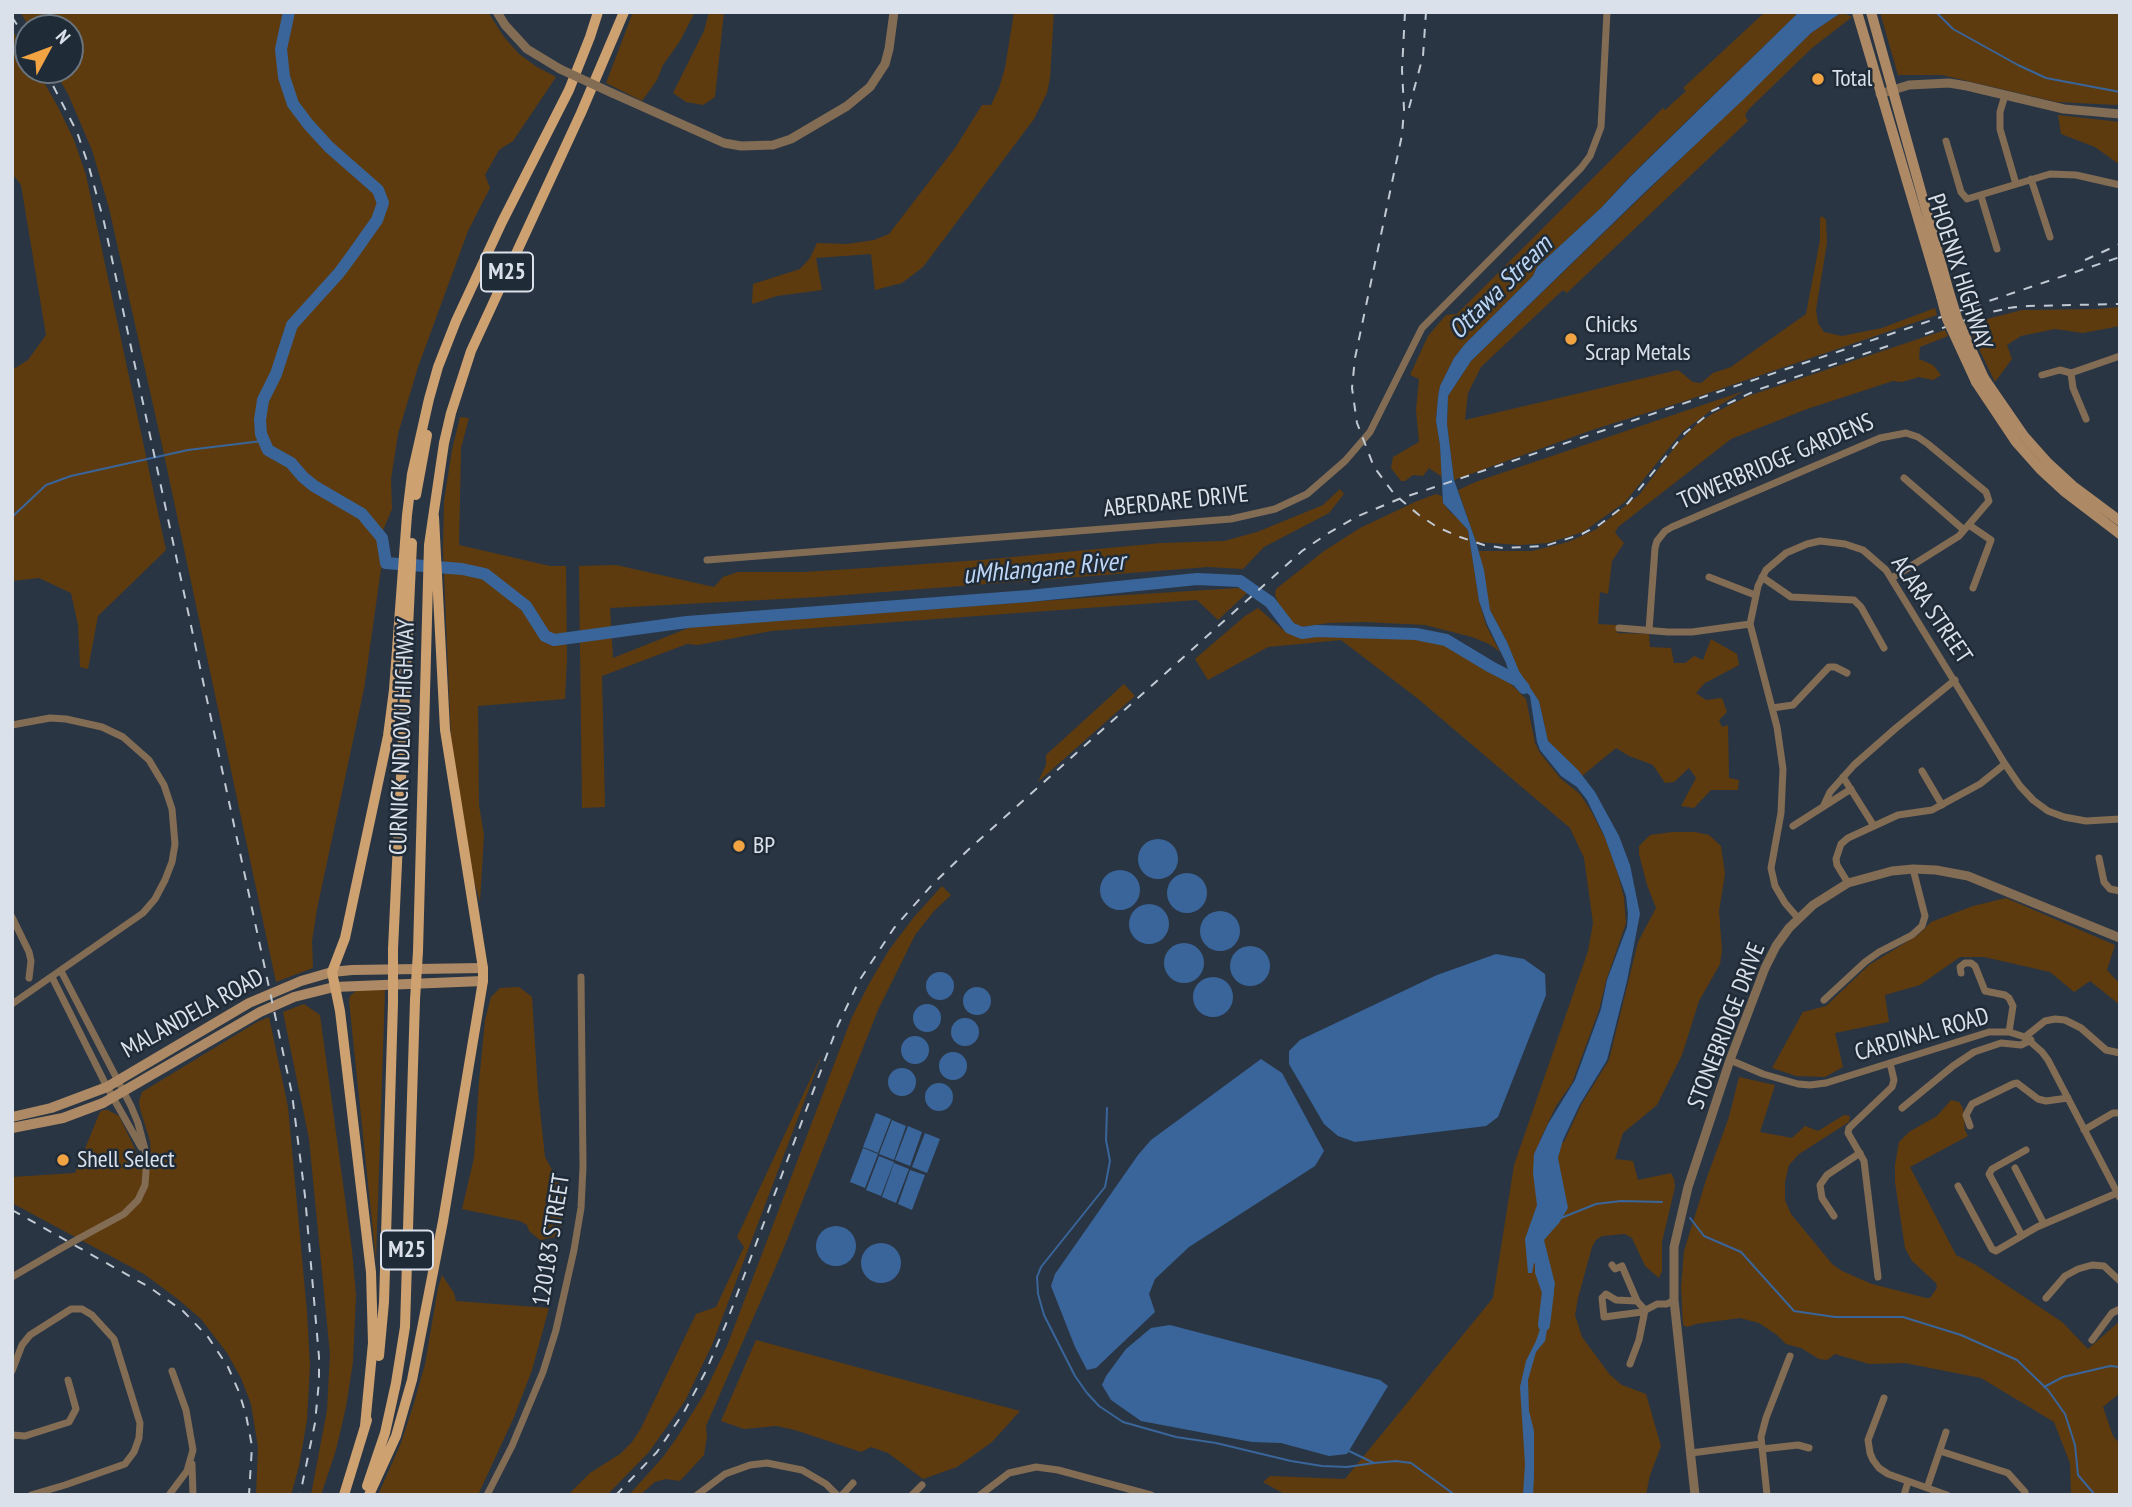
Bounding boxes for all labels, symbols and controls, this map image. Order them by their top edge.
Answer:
north arrow [14,14,84,84]
text: N [51,25,76,48]
place label: Total [1832,65,1872,93]
marker: Total [1810,71,1826,87]
street label: PHOENIX HIGHWAY [1920,190,1998,354]
water label: Ottawa Stream [1443,230,1559,346]
road number: M25 [481,252,533,292]
place label: Chicks Scrap Metals [1585,311,1691,367]
marker: Chicks Scrap Metals [1563,331,1579,347]
street label: TOWERBRIDGE GARDENS [1674,408,1878,516]
street label: ABERDARE DRIVE [1102,480,1250,524]
water label: uMhlangane River [962,546,1126,592]
street label: ACARA STREET [1884,551,1978,669]
street label: CURNICK NDLOVU HIGHWAY [384,618,422,856]
place label: BP [753,832,775,860]
marker: BP [731,838,747,854]
street label: STONEBRIDGE DRIVE [1682,939,1772,1113]
street label: MALANDELA ROAD [117,963,269,1065]
street label: CARDINAL ROAD [1852,1002,1992,1068]
place label: Shell Select [77,1146,175,1174]
marker: Shell Select [55,1152,71,1168]
street label: 120183 STREET [527,1172,577,1308]
road number: M25 [381,1231,433,1270]

